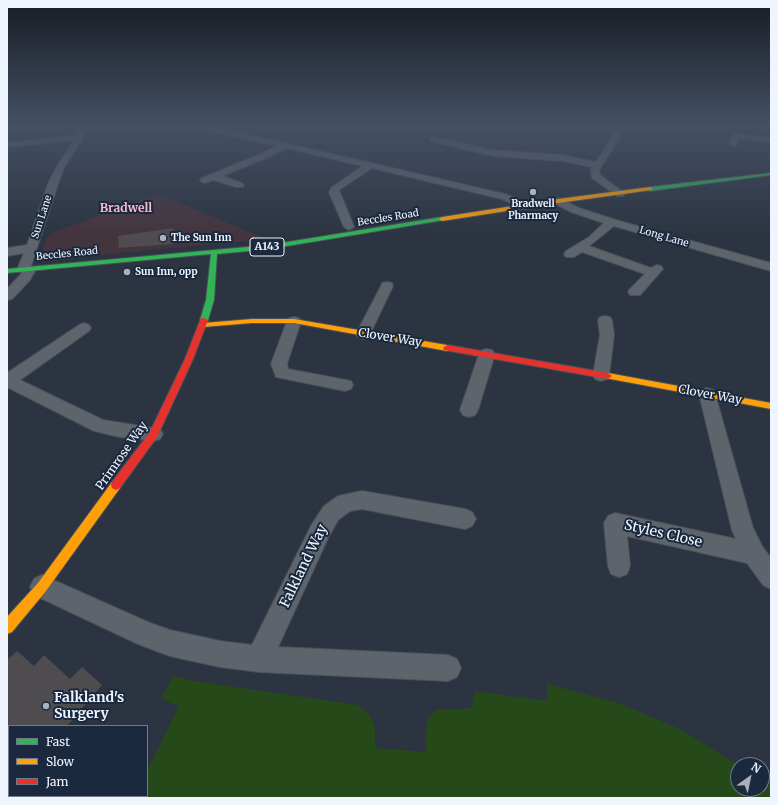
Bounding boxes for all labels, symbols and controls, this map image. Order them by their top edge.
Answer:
marker: Bradwell Pharmacy [528,187,538,197]
street label: Sun Lane [29,194,55,240]
place label: Bradwell Pharmacy [508,198,558,222]
district label: Bradwell [100,202,152,216]
street label: Beccles Road [356,207,420,229]
street label: Long Lane [638,224,690,250]
place label: The Sun Inn [171,232,231,244]
marker: The Sun Inn [158,233,168,243]
road number: A143 [250,238,284,256]
street label: Beccles Road [35,245,99,263]
place label: Sun Inn, opp [135,266,198,278]
marker: Sun Inn, opp [122,267,132,277]
street label: Clover Way [357,326,423,350]
street label: Clover Way [677,382,743,408]
street label: Primrose Way [93,419,151,493]
street label: Styles Close [622,517,704,551]
street label: Falkland Way [277,522,331,610]
place label: Falkland's Surgery [54,690,124,722]
marker: Falkland's Surgery [41,701,51,711]
legend [8,725,148,797]
text: Fast [46,734,70,749]
text: Slow [46,754,74,769]
north arrow [730,757,770,797]
text: N [749,760,763,776]
text: Jam [46,774,68,789]

